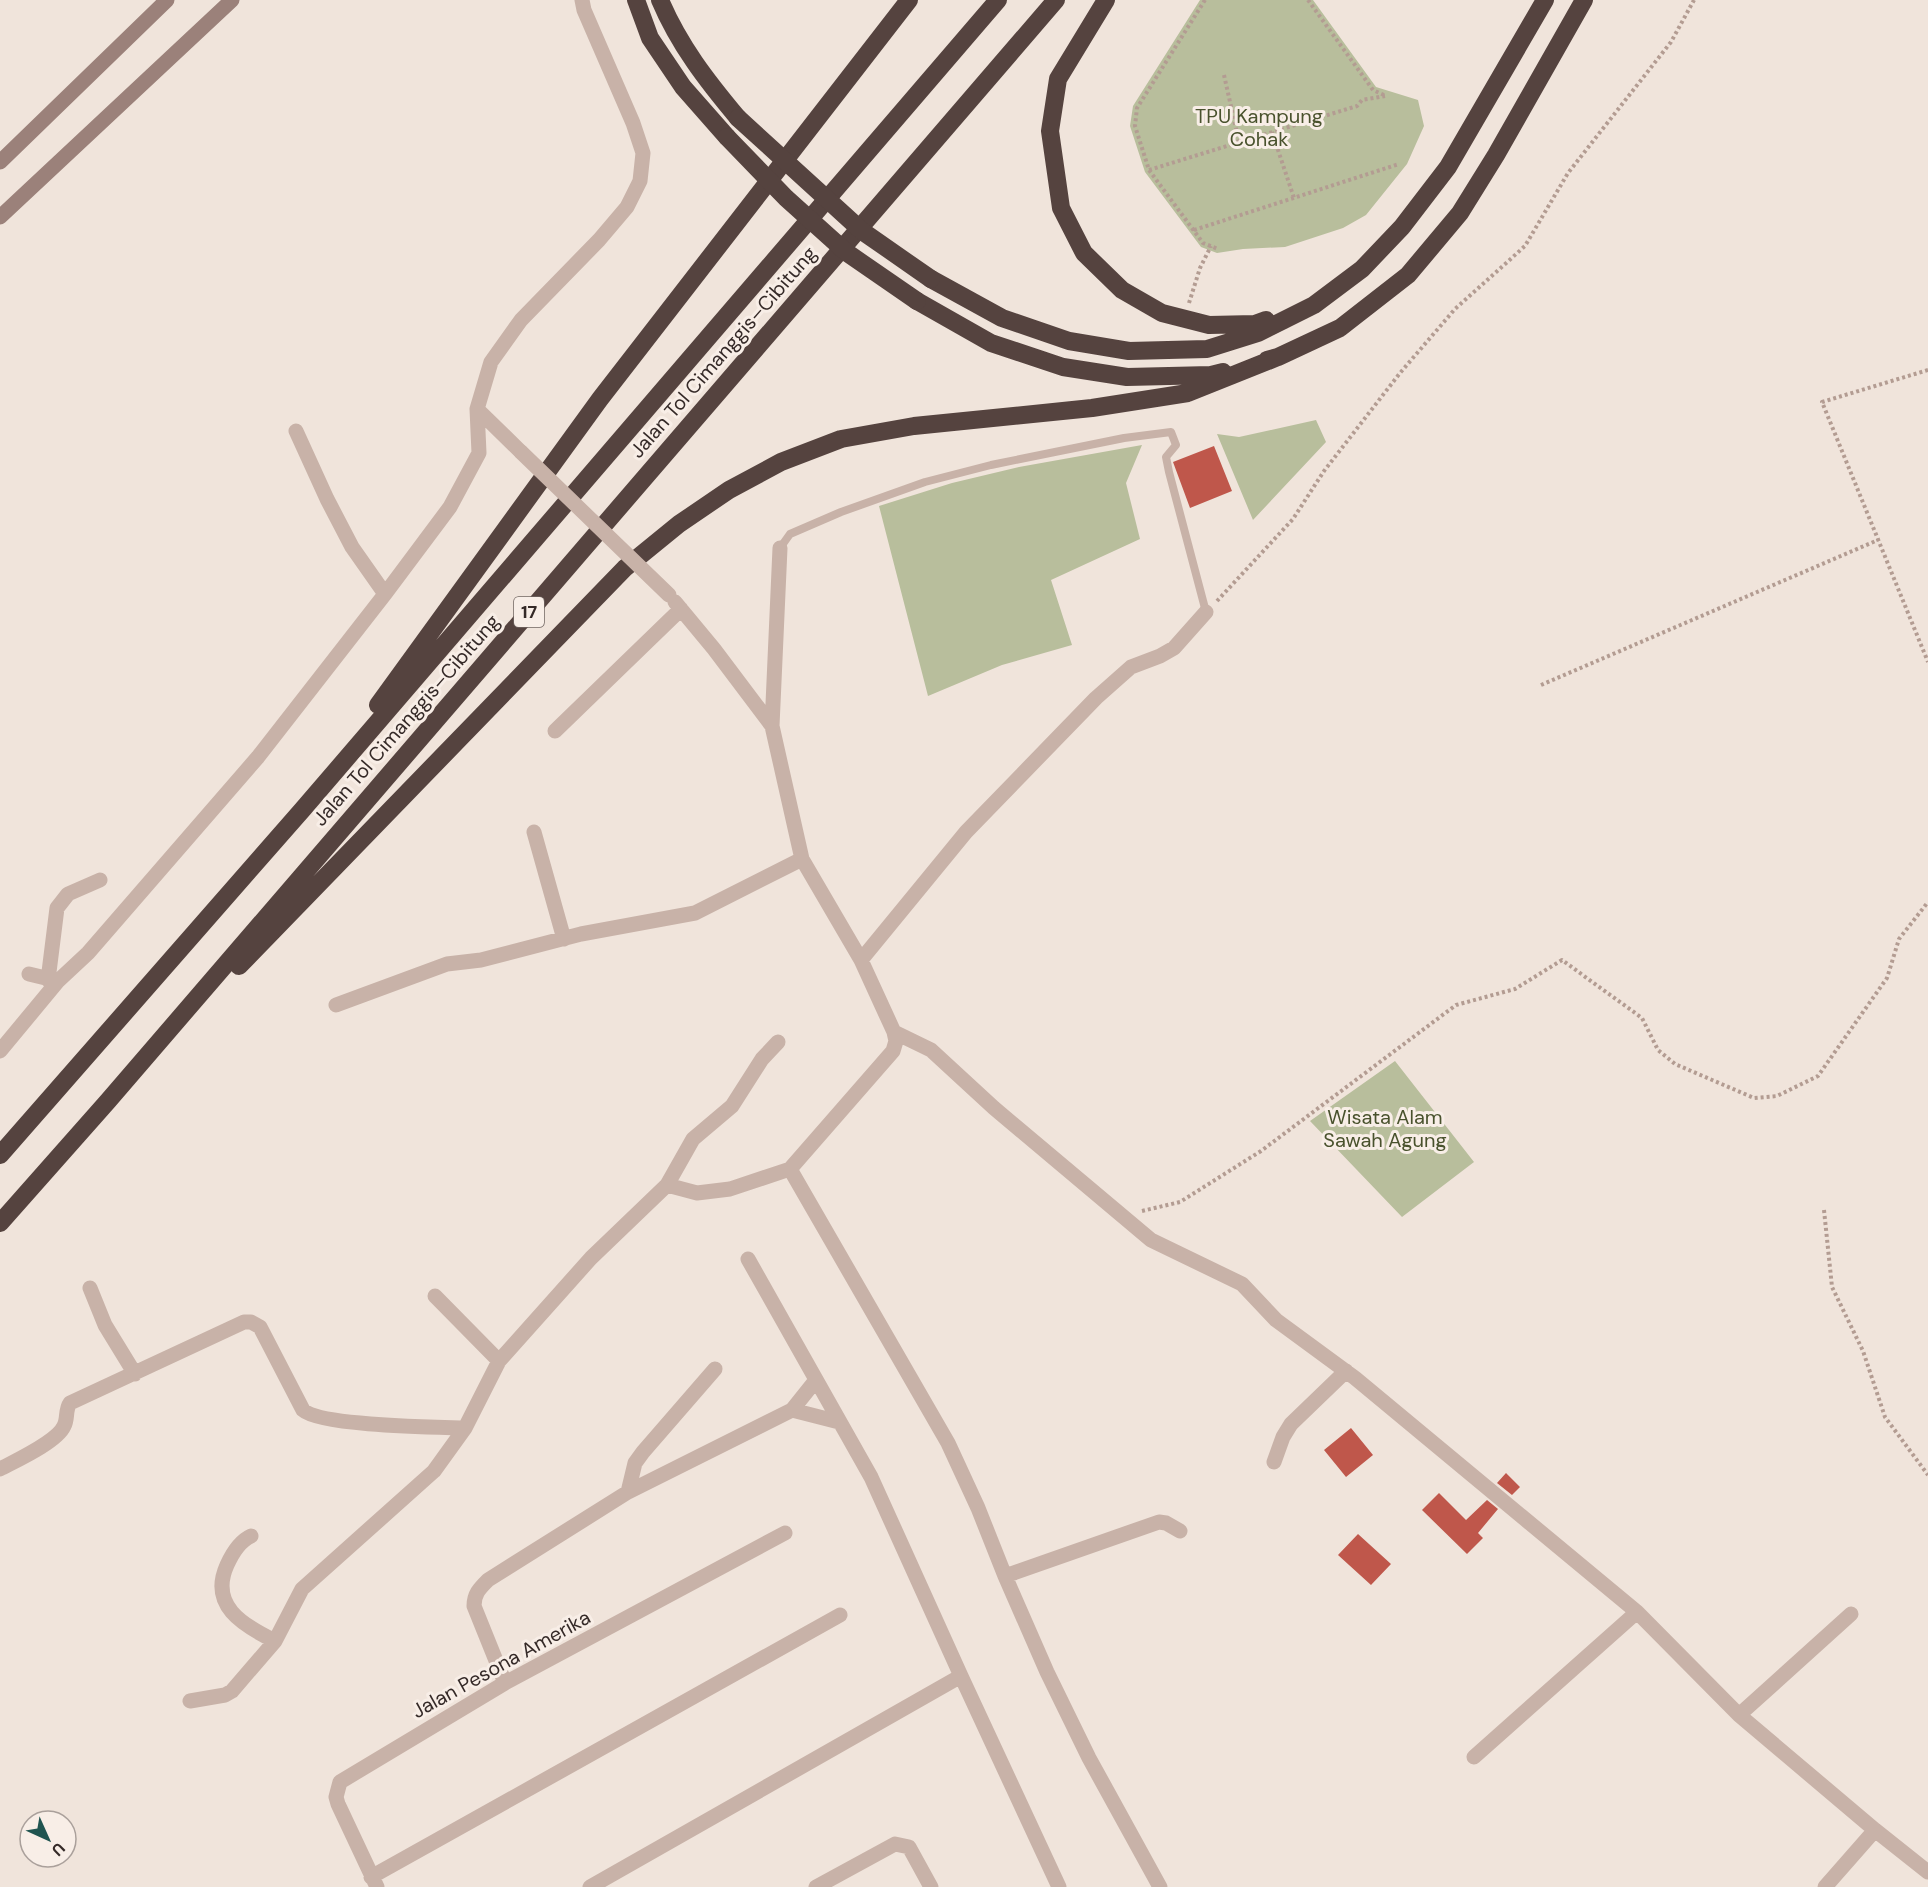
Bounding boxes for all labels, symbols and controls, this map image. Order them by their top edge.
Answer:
park label: TPU Kampung Cohak [1195,103,1323,152]
street label: Jalan Tol Cimanggis–Cibitung [624,241,822,463]
road number: 17 [514,597,544,627]
street label: Jalan Tol Cimanggis–Cibitung [307,609,505,831]
park label: Wisata Alam Sawah Agung [1323,1104,1447,1153]
street label: Jalan Pesona Amerika [407,1604,595,1724]
north arrow [18,1809,78,1869]
text: U [47,1838,70,1861]

